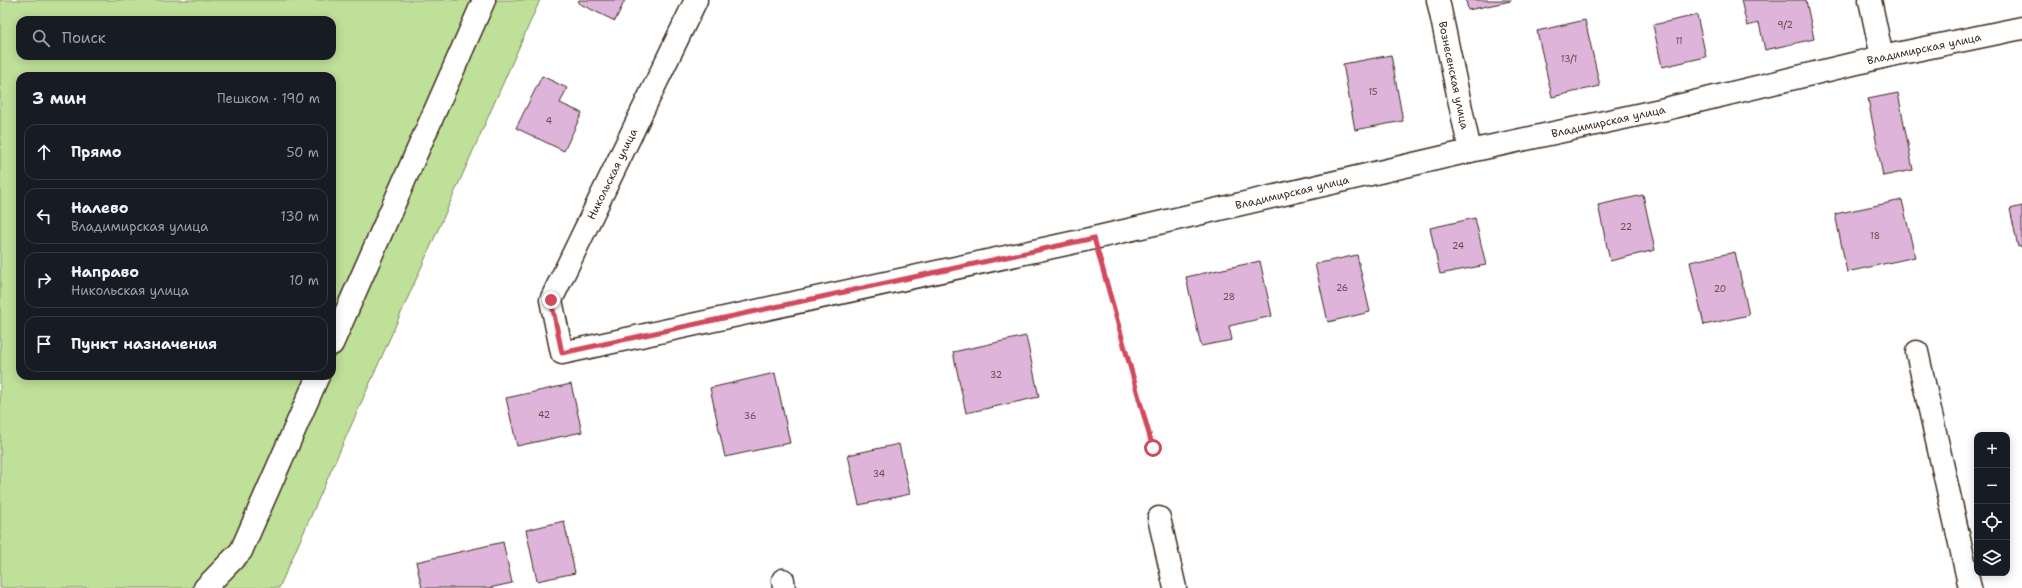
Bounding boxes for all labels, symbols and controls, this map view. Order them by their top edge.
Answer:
search box [16,16,336,60]
house number: 9/2 [1777,19,1793,31]
street label: Вознесенская улица [1435,20,1472,131]
icon: search [30,27,52,49]
text: Поиск [62,28,106,48]
street label: Владимирская улица [1865,30,1983,68]
house number: 11 [1675,35,1683,47]
house number: 13/1 [1561,53,1577,65]
house number: 15 [1368,86,1378,98]
text: 3 мин [32,87,87,109]
text: Пешком · 190 m [217,90,320,107]
street label: Владимирская улица [1550,102,1667,141]
house number: 4 [546,115,552,127]
street label: Никольская улица [584,126,641,222]
icon: ahead [33,141,55,163]
text: Прямо [71,142,121,162]
text: 50 m [286,144,319,161]
street label: Владимирская улица [1234,172,1351,213]
text: Налево [71,198,129,218]
icon: left [33,205,55,227]
text: 130 m [281,208,319,225]
text: Владимирская улица [71,218,208,235]
house number: 22 [1620,221,1632,233]
house number: 18 [1870,230,1880,242]
house number: 24 [1452,240,1464,252]
text: Направо [71,262,139,282]
icon: right [33,269,55,291]
text: 10 m [289,272,319,289]
text: Никольская улица [71,282,189,299]
house number: 26 [1336,282,1348,294]
house number: 20 [1714,283,1726,295]
route end [542,291,560,309]
house number: 28 [1223,291,1235,303]
icon: arrive [33,333,55,355]
text: Пункт назначения [71,334,217,354]
house number: 32 [990,369,1002,381]
house number: 42 [538,409,550,421]
house number: 36 [744,410,756,422]
map controls [1974,432,2010,576]
button: + [1974,432,2010,468]
route start [1144,439,1162,457]
house number: 34 [873,468,885,480]
button: − [1974,468,2010,504]
button: locate [1974,504,2010,540]
button: layers [1974,540,2010,576]

